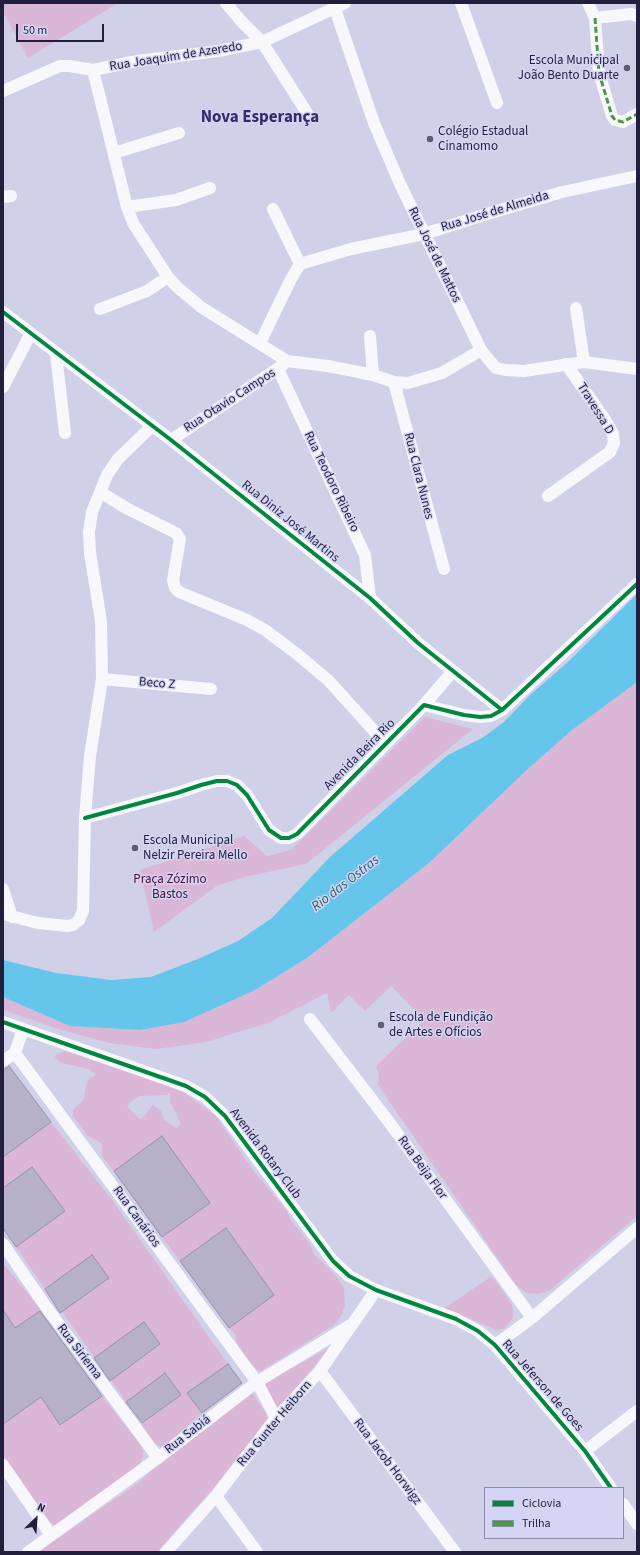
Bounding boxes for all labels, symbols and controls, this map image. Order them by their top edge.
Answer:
scale bar [18,16,106,42]
text: 50 m [23,22,47,39]
street label: Rua Joaquim de Azeredo [108,39,244,75]
place label: Escola Municipal João Bento Duarte [518,53,619,84]
marker: Escola Municipal João Bento Duarte [622,63,632,73]
district label: Nova Esperança [201,108,319,128]
place label: Colégio Estadual Cinamomo [438,124,528,155]
marker: Colégio Estadual Cinamomo [425,134,435,144]
street label: Rua José de Almeida [439,188,551,236]
street label: Rua José de Mattos [404,205,464,305]
street label: Rua Otavio Campos [181,366,279,436]
street label: Travessa D [573,380,617,438]
street label: Rua Teodoro Ribeiro [300,429,362,535]
street label: Rua Clara Nunes [400,431,436,521]
street label: Rua Diniz José Martins [238,478,342,566]
street label: Beco Z [138,675,176,693]
street label: Avenida Beira Rio [321,716,399,794]
place label: Escola Municipal Nelzir Pereira Mello [143,833,247,864]
marker: Escola Municipal Nelzir Pereira Mello [130,843,140,853]
water label: Rio das Ostras [309,852,383,916]
park label: Praça Zózimo Bastos [133,872,207,903]
place label: Escola de Fundição de Artes e Ofícios [389,1010,493,1041]
marker: Escola de Fundição de Artes e Ofícios [376,1020,386,1030]
street label: Avenida Rotary Club [226,1106,304,1202]
street label: Rua Beija Flor [394,1133,450,1203]
street label: Rua Canários [109,1184,163,1250]
street label: Rua Siriema [53,1321,105,1383]
street label: Rua Jeferson de Goes [498,1337,586,1435]
street label: Rua Gunter Heiborn [234,1378,316,1470]
street label: Rua Sabiá [162,1412,214,1458]
street label: Rua Jacob Horwigz [350,1416,424,1508]
legend [484,1487,624,1539]
text: Ciclovia [522,1495,561,1512]
north arrow [16,1499,56,1539]
text: N [35,1499,48,1516]
text: Trilha [522,1515,551,1532]

